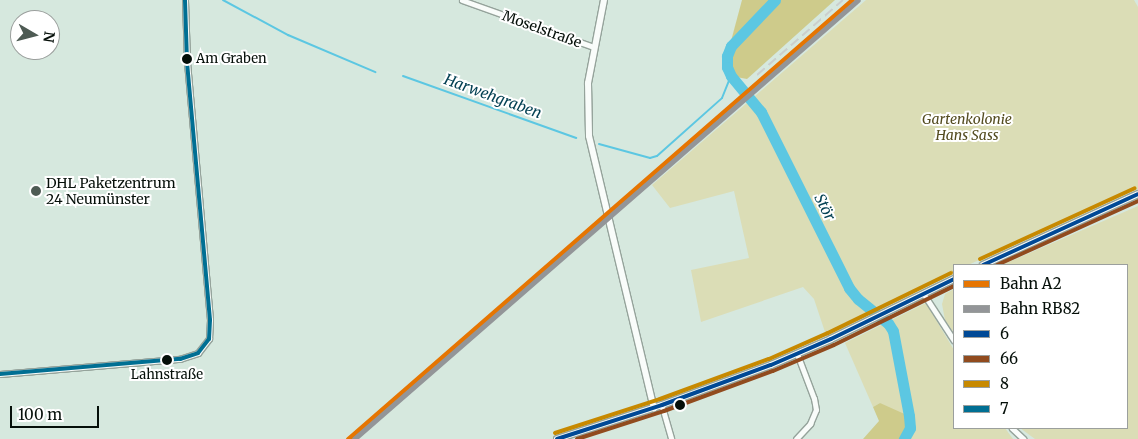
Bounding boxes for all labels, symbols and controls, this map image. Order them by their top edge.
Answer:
street label: Moselstraße [500,7,584,51]
north arrow [10,10,60,60]
text: N [39,30,59,44]
place label: Am Graben [196,51,267,67]
marker: Am Graben [182,54,192,64]
water label: Harwehgraben [442,70,544,122]
park label: Gartenkolonie Hans Sass [922,111,1012,144]
place label: DHL Paketzentrum 24 Neumünster [46,175,176,208]
marker: DHL Paketzentrum 24 Neumünster [30,185,42,197]
water label: Stör [811,191,839,223]
legend [953,264,1128,429]
text: Bahn A2 [1000,274,1062,293]
text: Bahn RB82 [1000,299,1080,318]
text: 6 [1000,324,1009,343]
text: 66 [1000,349,1018,368]
marker: Lahnstraße [162,355,172,365]
place label: Lahnstraße [131,367,203,383]
text: 8 [1000,374,1009,393]
scale bar [12,396,101,428]
text: 7 [1000,399,1009,418]
unlabelled marker [675,400,685,410]
text: 100 m [18,405,62,424]

